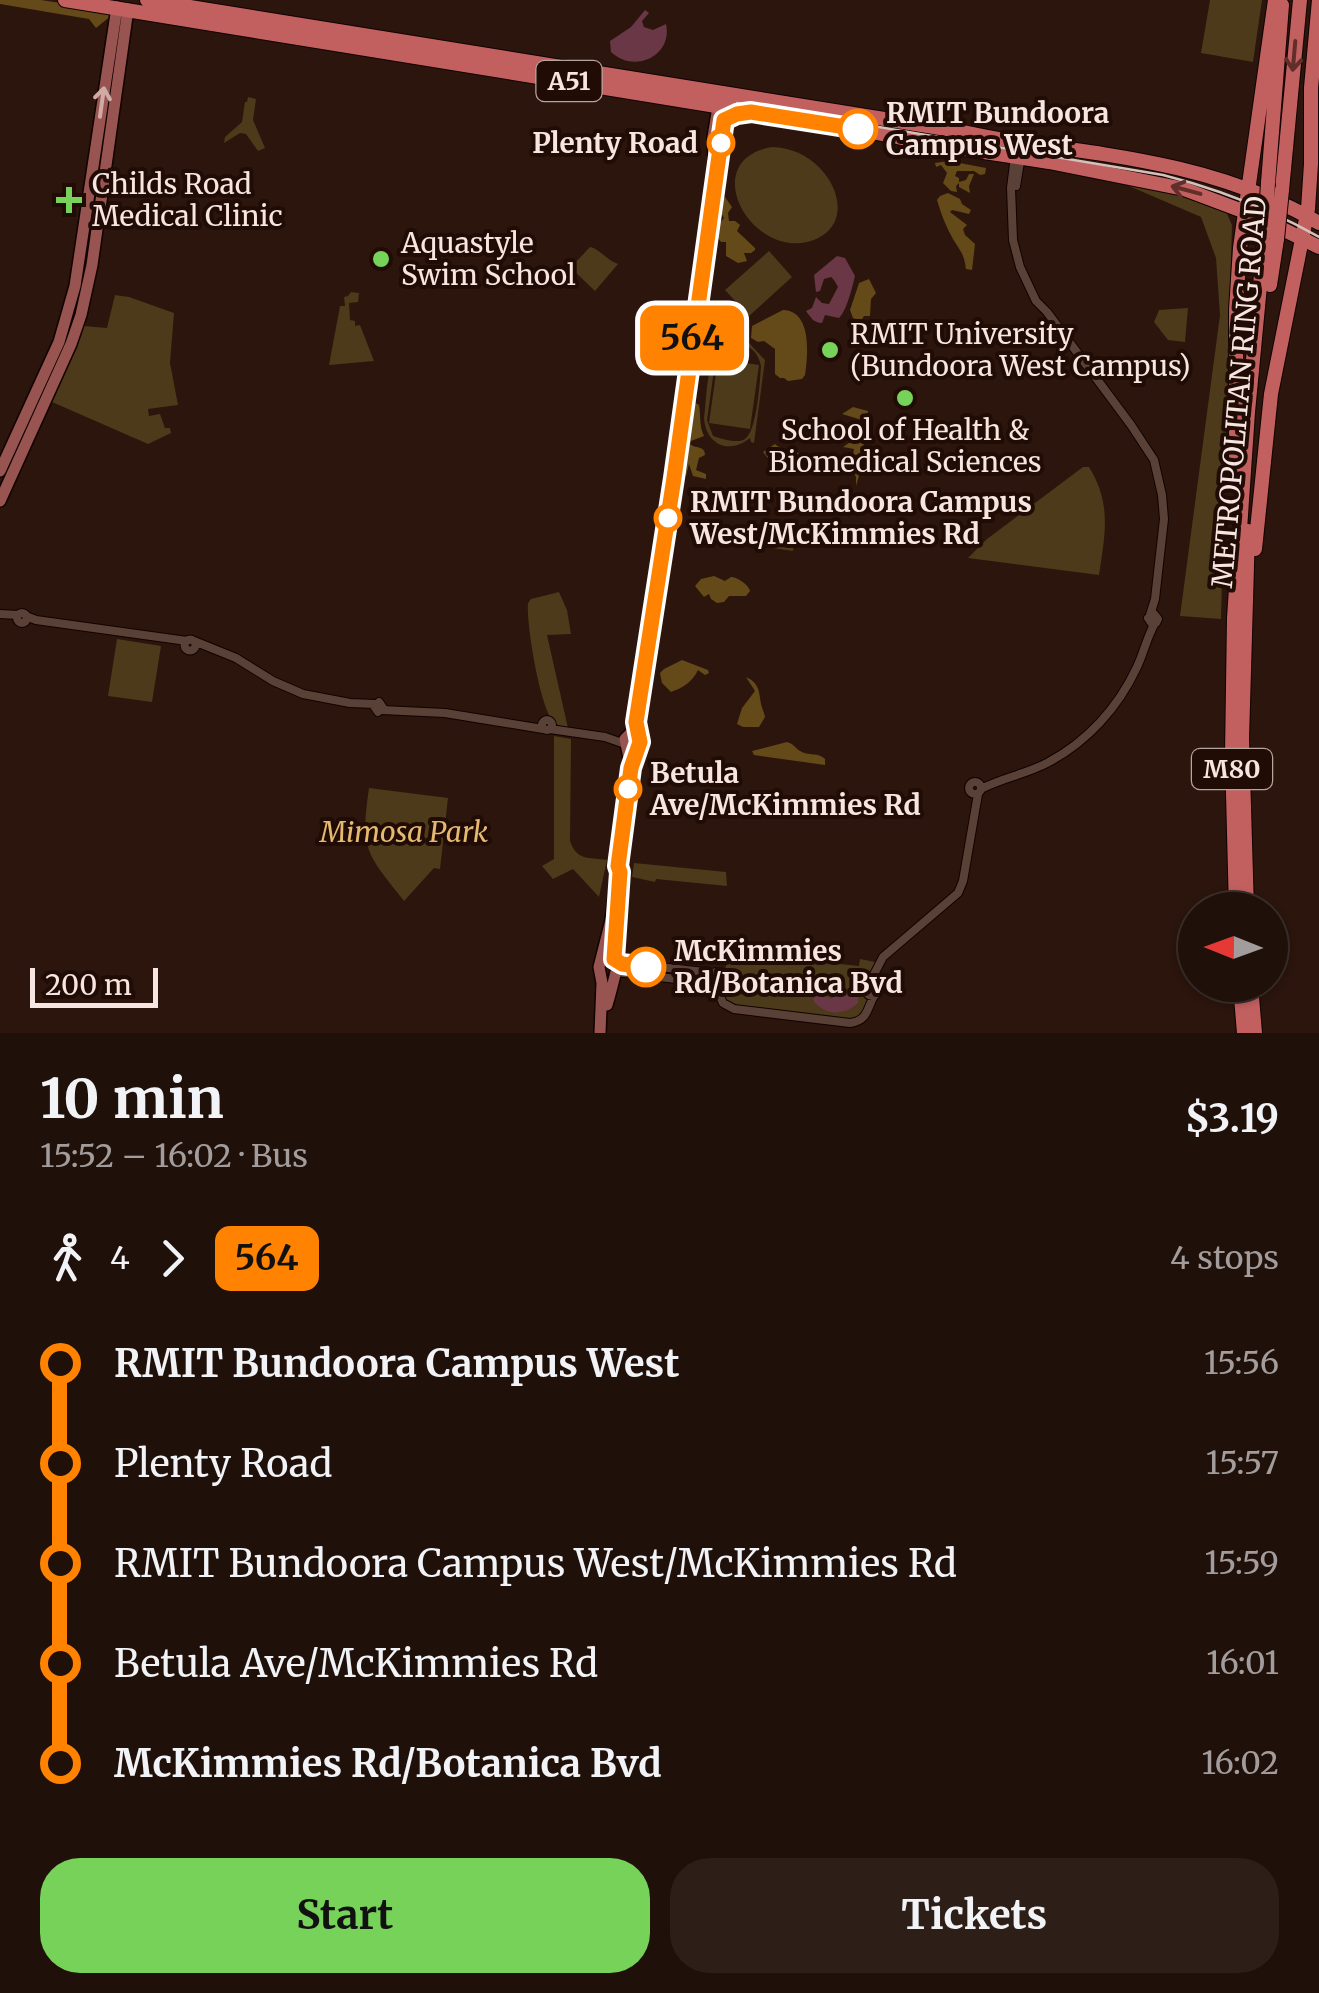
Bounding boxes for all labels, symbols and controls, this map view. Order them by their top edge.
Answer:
one-way arrow [1285,40,1304,72]
road number: A51 [536,61,602,101]
one-way arrow [94,86,112,118]
place label: RMIT Bundoora Campus West [886,95,1110,163]
marker: RMIT Bundoora Campus West [839,110,877,148]
place label: Plenty Road [532,125,698,161]
marker: Plenty Road [708,130,734,156]
place label: Childs Road Medical Clinic [92,166,283,234]
one-way arrow [1171,179,1202,198]
marker: Childs Road Medical Clinic [56,187,82,213]
street label: METROPOLITAN RING ROAD [1204,195,1274,589]
place label: Aquastyle Swim School [400,225,576,293]
marker: Aquastyle Swim School [370,248,392,270]
line badge: 564 [634,306,750,370]
text: 564 [660,316,724,360]
place label: RMIT University (Bundoora West Campus) [850,316,1191,384]
marker: RMIT University (Bundoora West Campus) [819,339,841,361]
marker: School of Health & Biomedical Sciences [894,387,916,409]
place label: School of Health & Biomedical Sciences [769,412,1041,480]
place label: RMIT Bundoora Campus West/McKimmies Rd [689,484,1032,552]
marker: RMIT Bundoora Campus West/McKimmies Rd [655,505,681,531]
road number: M80 [1192,749,1272,789]
place label: Betula Ave/McKimmies Rd [649,755,921,823]
marker: Betula Ave/McKimmies Rd [615,776,641,802]
park label: Mimosa Park [319,814,488,850]
north arrow [1178,892,1288,1002]
map controls [1178,892,1288,1002]
place label: McKimmies Rd/Botanica Bvd [674,933,903,1001]
marker: McKimmies Rd/Botanica Bvd [627,948,665,986]
scale bar [30,963,158,1008]
text: 200 m [45,967,132,1003]
text: 10 min [40,1064,224,1133]
text: $3.19 [1185,1095,1279,1142]
text: 15:52 – 16:02 · Bus [40,1136,308,1176]
icon: walk [40,1231,95,1286]
icon: forward [145,1231,200,1286]
text: 564 [235,1236,299,1280]
text: 4 [110,1238,130,1278]
text: 4 stops [1170,1238,1279,1278]
text: RMIT Bundoora Campus West [114,1340,679,1387]
text: 15:56 [1204,1343,1279,1383]
text: Plenty Road [114,1440,332,1487]
text: 15:57 [1206,1443,1279,1483]
text: RMIT Bundoora Campus West/McKimmies Rd [114,1540,957,1587]
text: 15:59 [1204,1543,1279,1583]
text: Betula Ave/McKimmies Rd [114,1640,598,1687]
text: 16:01 [1206,1643,1279,1683]
text: McKimmies Rd/Botanica Bvd [114,1740,662,1787]
text: 16:02 [1201,1743,1279,1783]
button: Start [40,1858,650,1973]
button: Tickets [670,1858,1279,1973]

